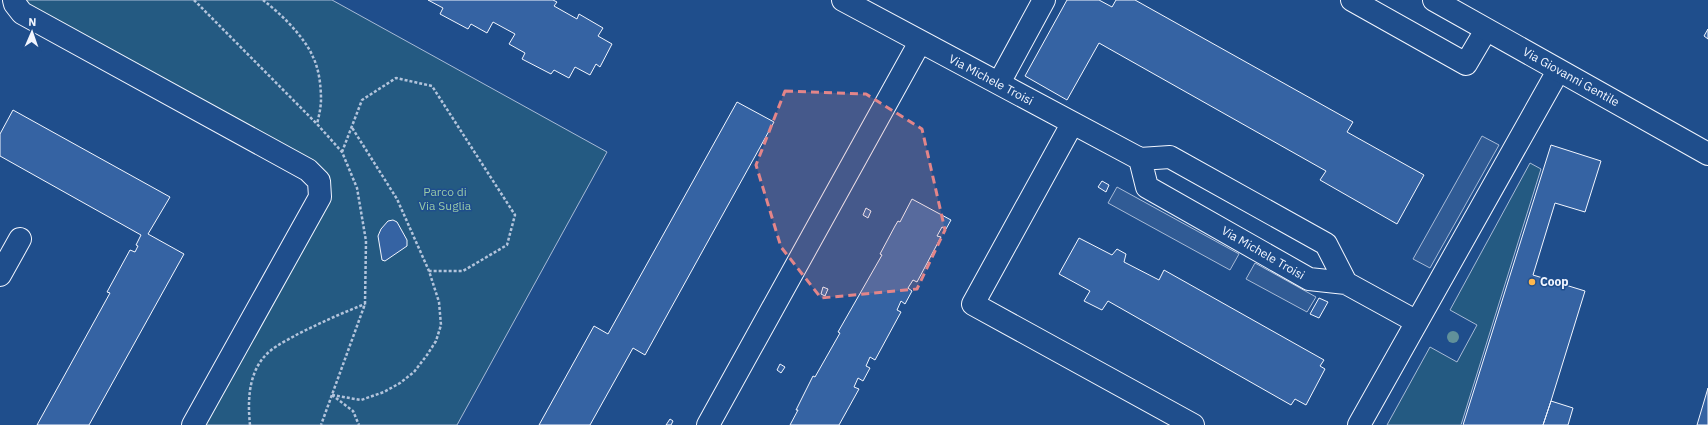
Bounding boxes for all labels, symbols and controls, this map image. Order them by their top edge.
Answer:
north arrow [12,12,52,52]
text: N [28,15,37,29]
street label: Via Giovanni Gentile [1520,44,1622,109]
street label: Via Michele Troisi [946,51,1036,108]
park label: Parco di Via Suglia [419,184,472,213]
street label: Via Michele Troisi [1219,223,1308,282]
place label: Coop [1540,274,1569,289]
marker: Coop [1527,277,1537,287]

